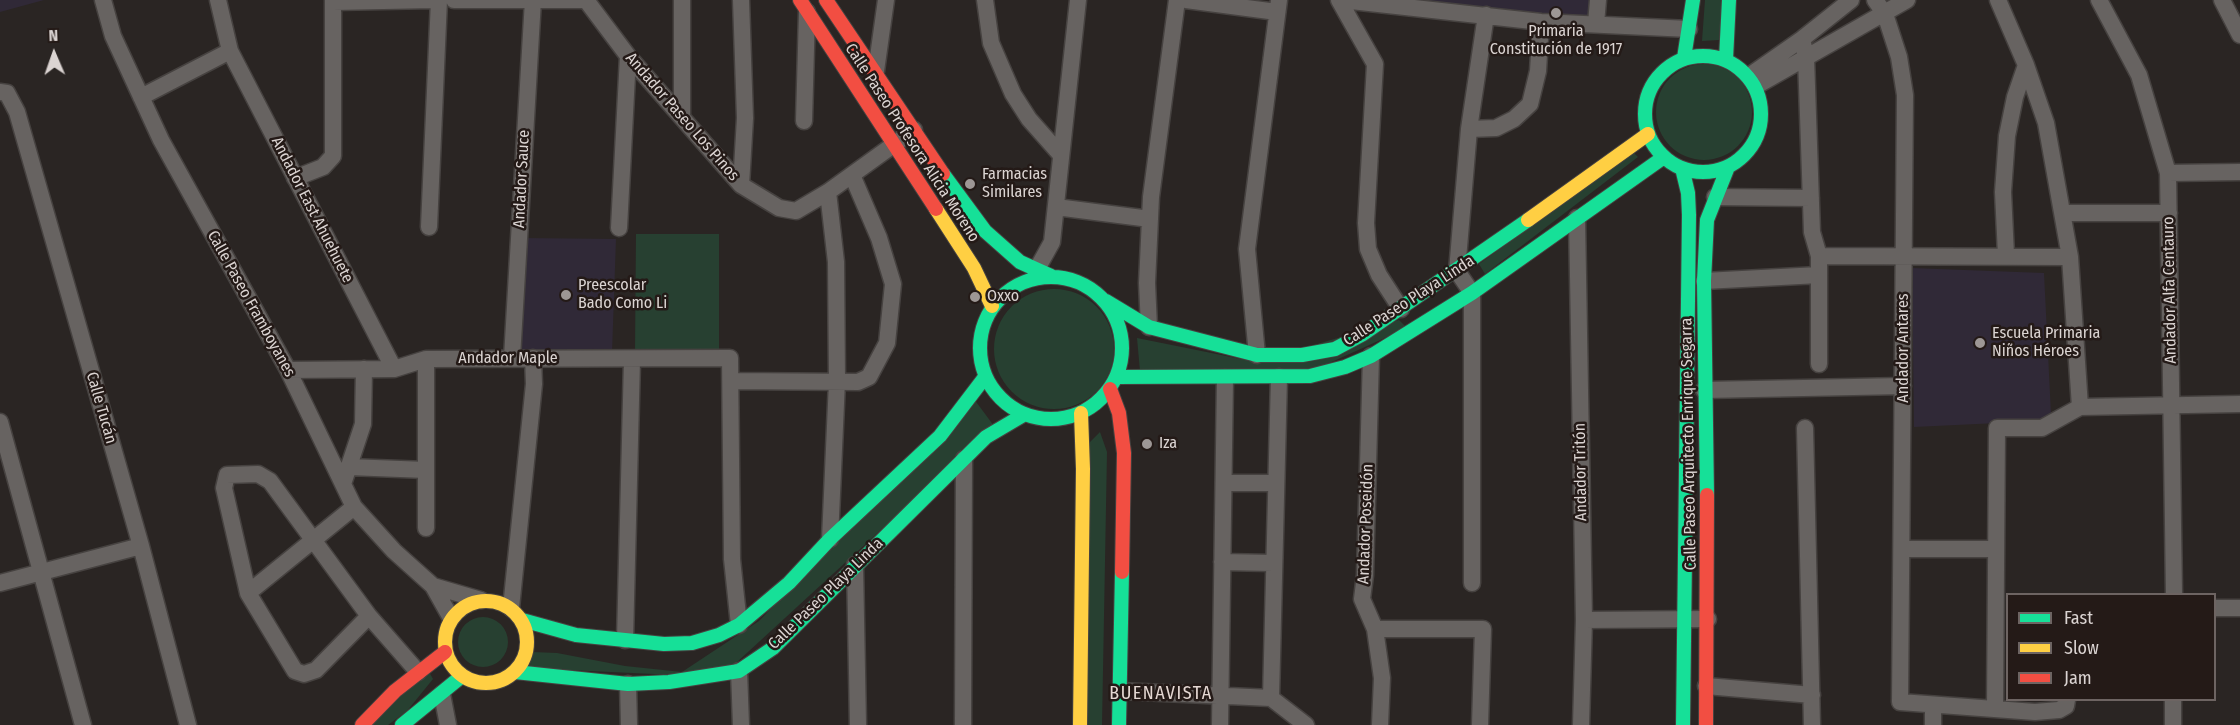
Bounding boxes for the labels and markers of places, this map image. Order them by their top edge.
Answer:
marker: Primaria Constitución de 1917 [1549,6,1563,20]
place label: Primaria Constitución de 1917 [1490,22,1622,60]
place label: Farmacias Similares [982,165,1047,203]
marker: Farmacias Similares [963,177,977,191]
place label: Preescolar Bado Como Li [578,276,667,314]
place label: Oxxo [987,287,1019,307]
marker: Preescolar Bado Como Li [559,288,573,302]
marker: Oxxo [968,290,982,304]
place label: Escuela Primaria Niños Héroes [1992,324,2100,362]
marker: Escuela Primaria Niños Héroes [1973,336,1987,350]
place label: Iza [1159,434,1177,454]
marker: Iza [1140,437,1154,451]

